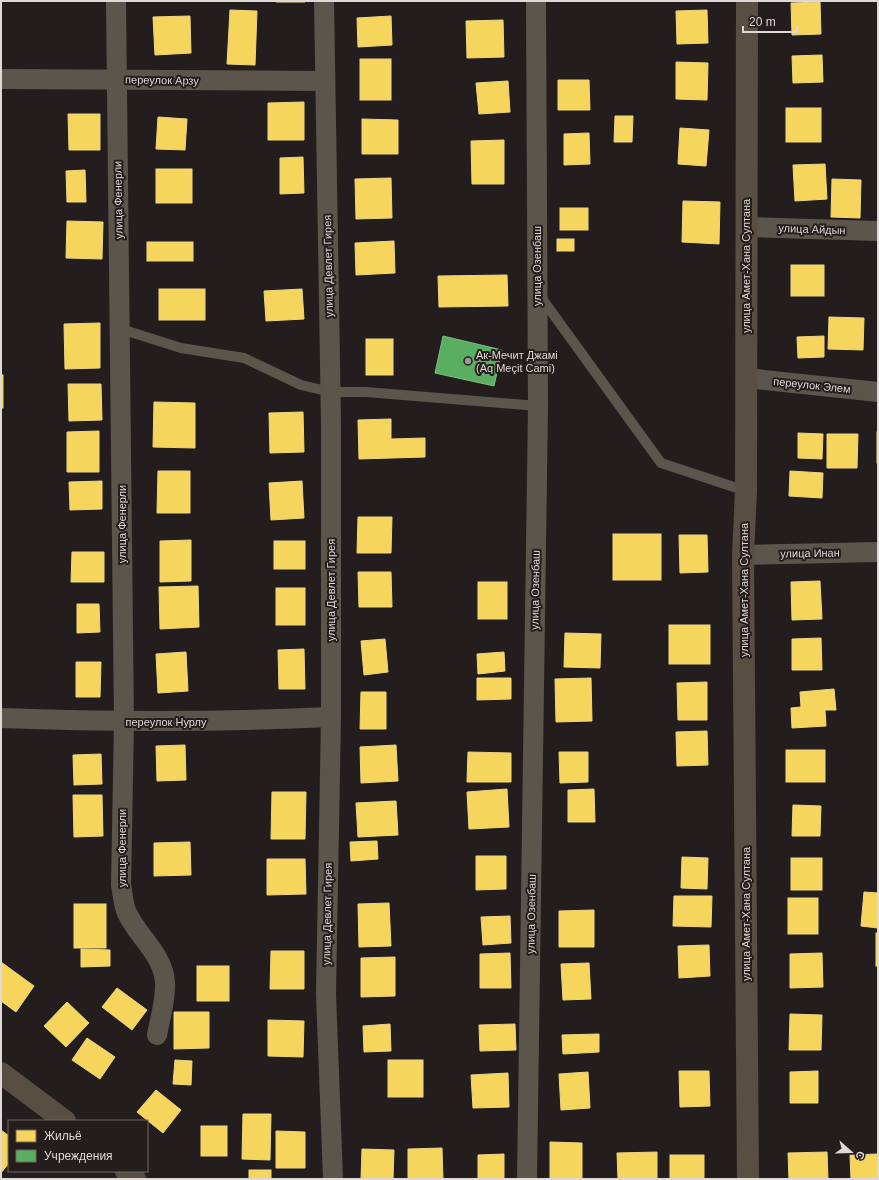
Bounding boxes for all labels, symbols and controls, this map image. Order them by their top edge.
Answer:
scale bar [743,8,797,34]
text: 20 m [749,15,776,29]
street label: переулок Арзу [125,73,199,87]
street label: улица Фенерли [111,161,125,239]
street label: улица Амет-Хана Султана [740,198,752,333]
street label: улица Девлет Гирея [321,215,335,317]
street label: улица Айдын [778,222,846,236]
street label: улица Озенбаш [531,226,543,306]
place label: Ак-Мечит Джамі (Aq Meçit Cami) [476,349,558,374]
marker: Ак-Мечит Джамі (Aq Meçit Cami) [463,356,473,366]
street label: переулок Элем [773,375,851,395]
street label: улица Фенерли [116,485,128,563]
street label: улица Амет-Хана Султана [738,522,750,657]
street label: улица Девлет Гирея [325,539,337,641]
street label: улица Инан [780,546,840,560]
street label: улица Озенбаш [528,550,542,630]
street label: переулок Нурлу [126,716,207,728]
street label: улица Фенерли [116,809,128,887]
street label: улица Амет-Хана Султана [740,846,752,981]
street label: улица Девлет Гирея [320,863,334,965]
street label: улица Озенбаш [524,874,538,954]
legend [8,1120,148,1172]
text: Жильё [44,1129,82,1143]
north arrow [831,1132,871,1172]
text: Учреждения [44,1149,113,1163]
text: С [853,1150,867,1161]

